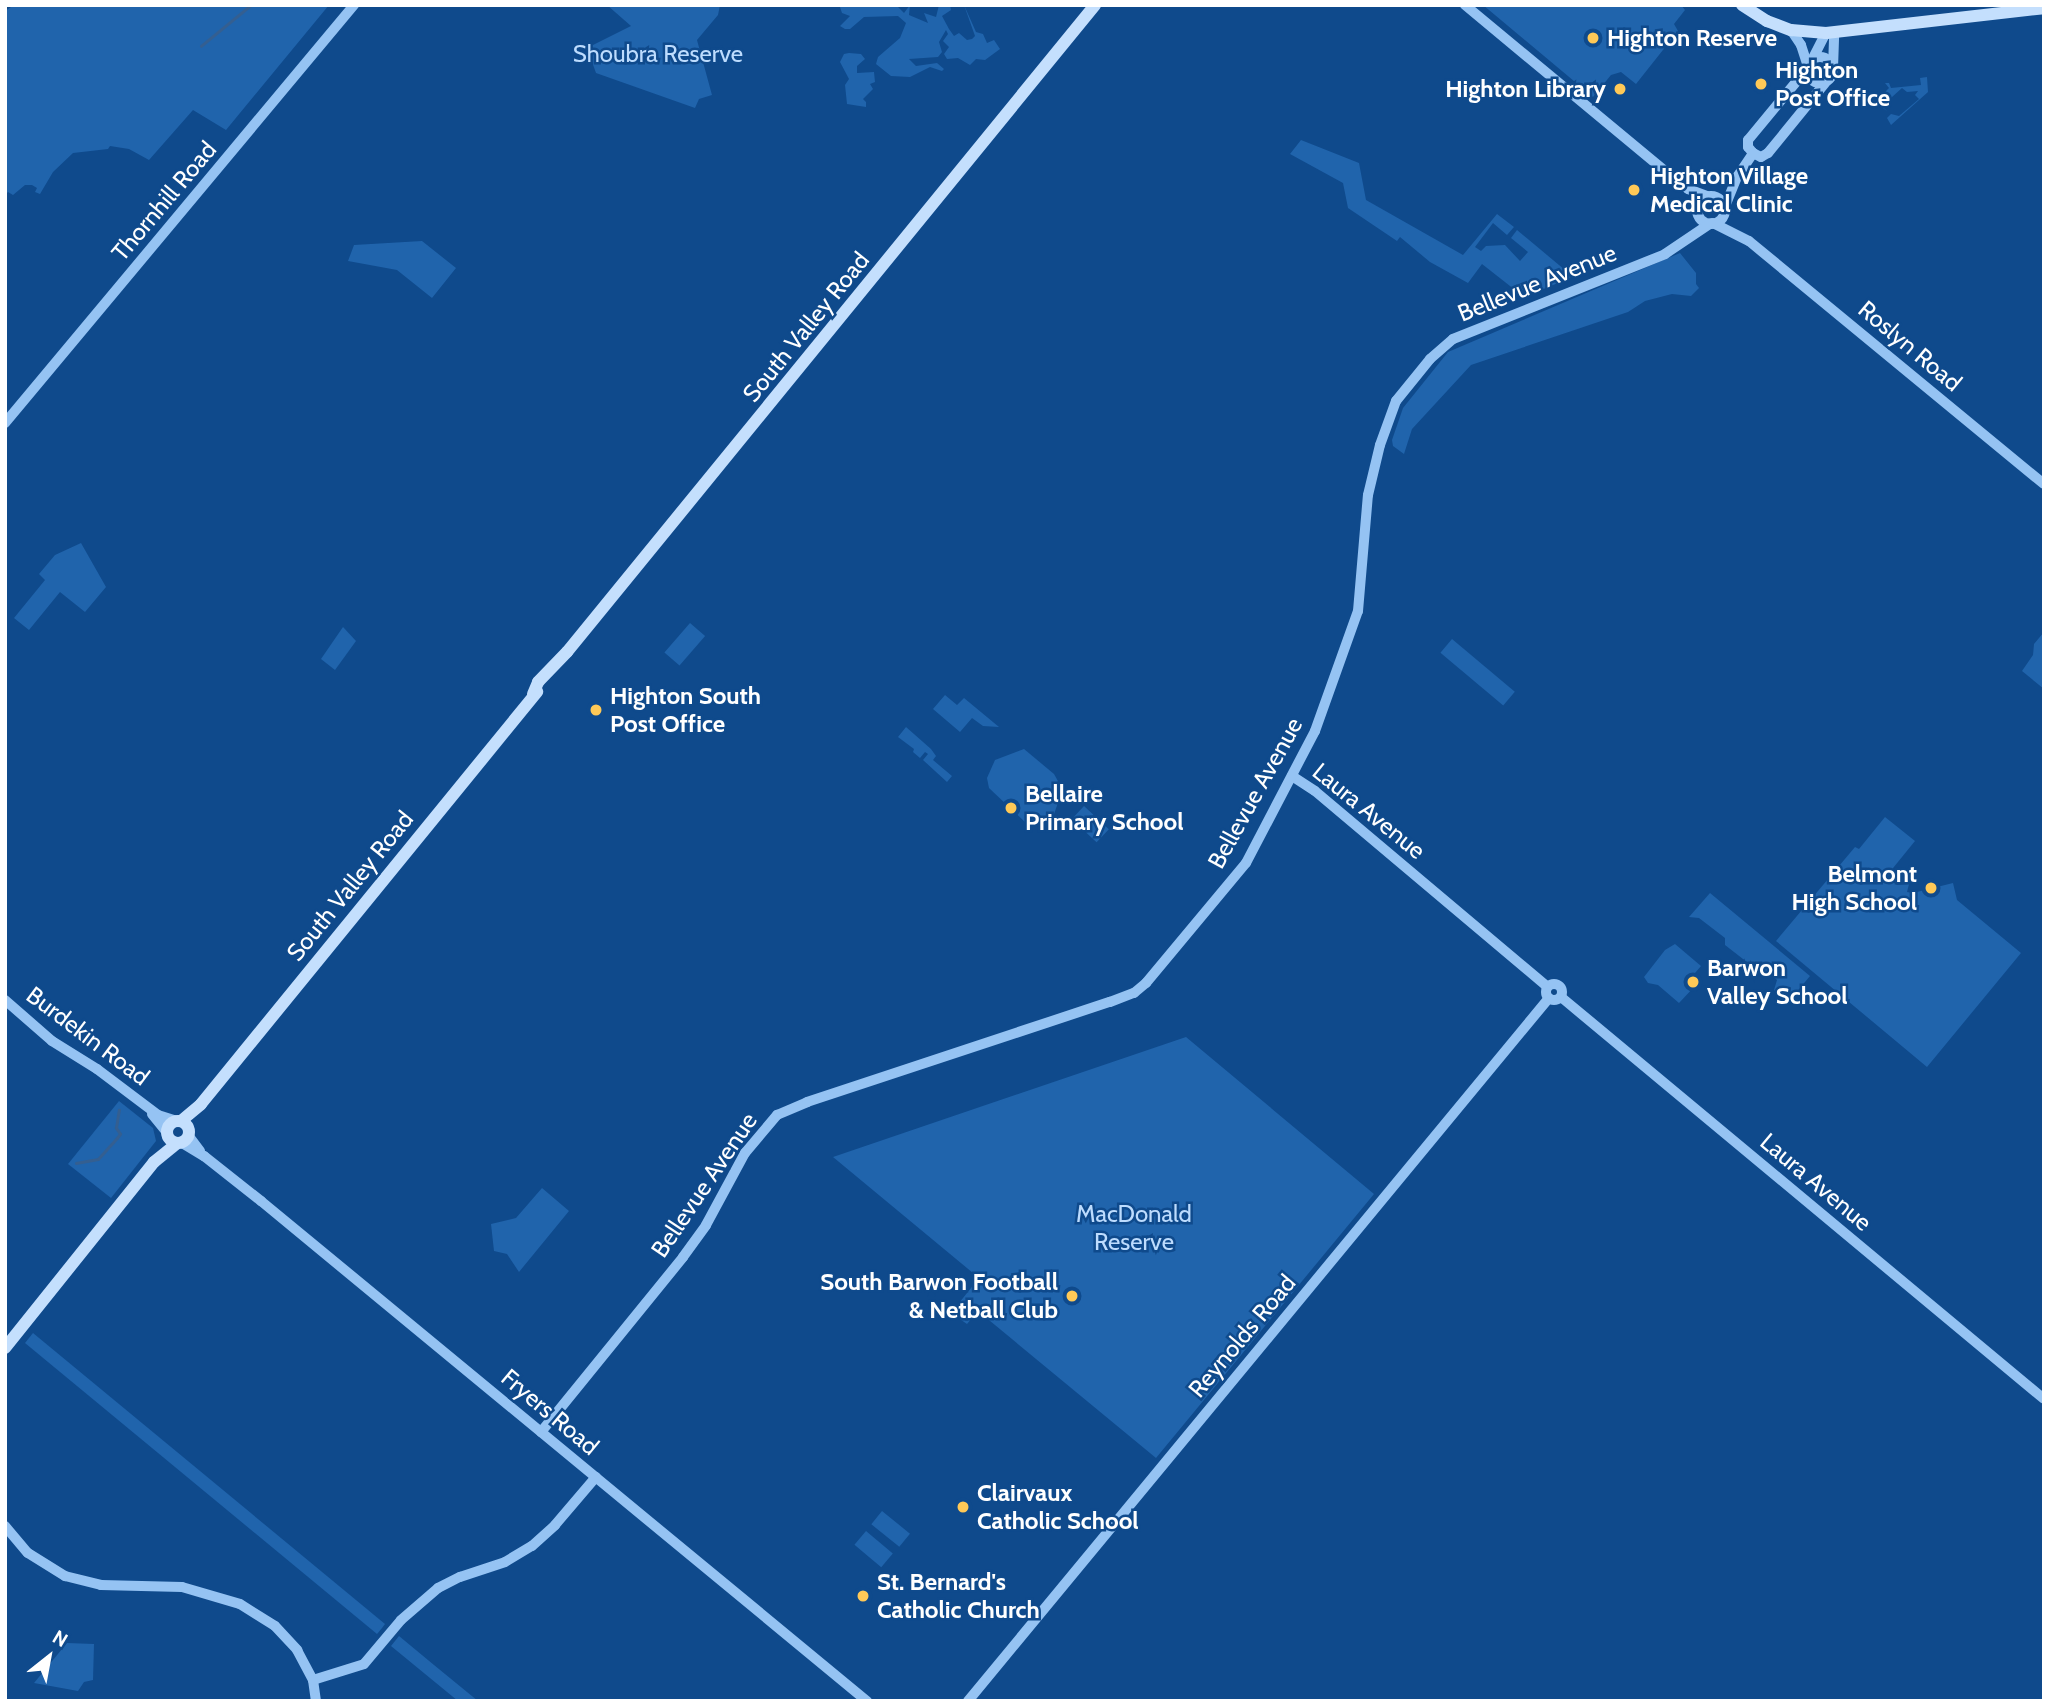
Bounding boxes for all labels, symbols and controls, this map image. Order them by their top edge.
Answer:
place label: Highton Reserve [1607,24,1777,52]
marker: Highton Reserve [1585,30,1601,46]
park label: Shoubra Reserve [573,40,743,68]
place label: Highton Post Office [1775,56,1890,112]
place label: Highton Library [1445,75,1606,103]
marker: Highton Post Office [1753,76,1769,92]
marker: Highton Library [1612,81,1628,97]
street label: Thornhill Road [106,136,222,266]
place label: Highton Village Medical Clinic [1650,162,1808,218]
marker: Highton Village Medical Clinic [1624,180,1644,200]
street label: Bellevue Avenue [1454,238,1620,328]
street label: South Valley Road [737,246,875,408]
street label: Roslyn Road [1853,295,1967,397]
place label: Highton South Post Office [610,682,761,738]
marker: Highton South Post Office [588,702,604,718]
street label: Bellevue Avenue [1202,712,1308,874]
street label: Laura Avenue [1307,757,1431,865]
place label: Bellaire Primary School [1025,780,1184,836]
marker: Bellaire Primary School [1003,800,1019,816]
street label: South Valley Road [281,805,419,967]
place label: Belmont High School [1792,860,1917,916]
marker: Belmont High School [1923,880,1939,896]
place label: Barwon Valley School [1707,954,1848,1010]
marker: Barwon Valley School [1685,974,1701,990]
street label: Burdekin Road [21,980,155,1092]
street label: Bellevue Avenue [645,1107,763,1263]
street label: Laura Avenue [1754,1127,1878,1237]
park label: MacDonald Reserve [1076,1200,1192,1256]
place label: South Barwon Football & Netball Club [820,1268,1058,1324]
street label: Reynolds Road [1182,1269,1302,1403]
marker: South Barwon Football & Netball Club [1064,1288,1080,1304]
street label: Fryers Road [495,1363,605,1461]
place label: Clairvaux Catholic School [977,1479,1139,1535]
marker: Clairvaux Catholic School [955,1499,971,1515]
place label: St. Bernard's Catholic Church [877,1568,1040,1624]
marker: St. Bernard's Catholic Church [855,1588,871,1604]
north arrow [14,1622,84,1692]
text: N [48,1625,72,1652]

